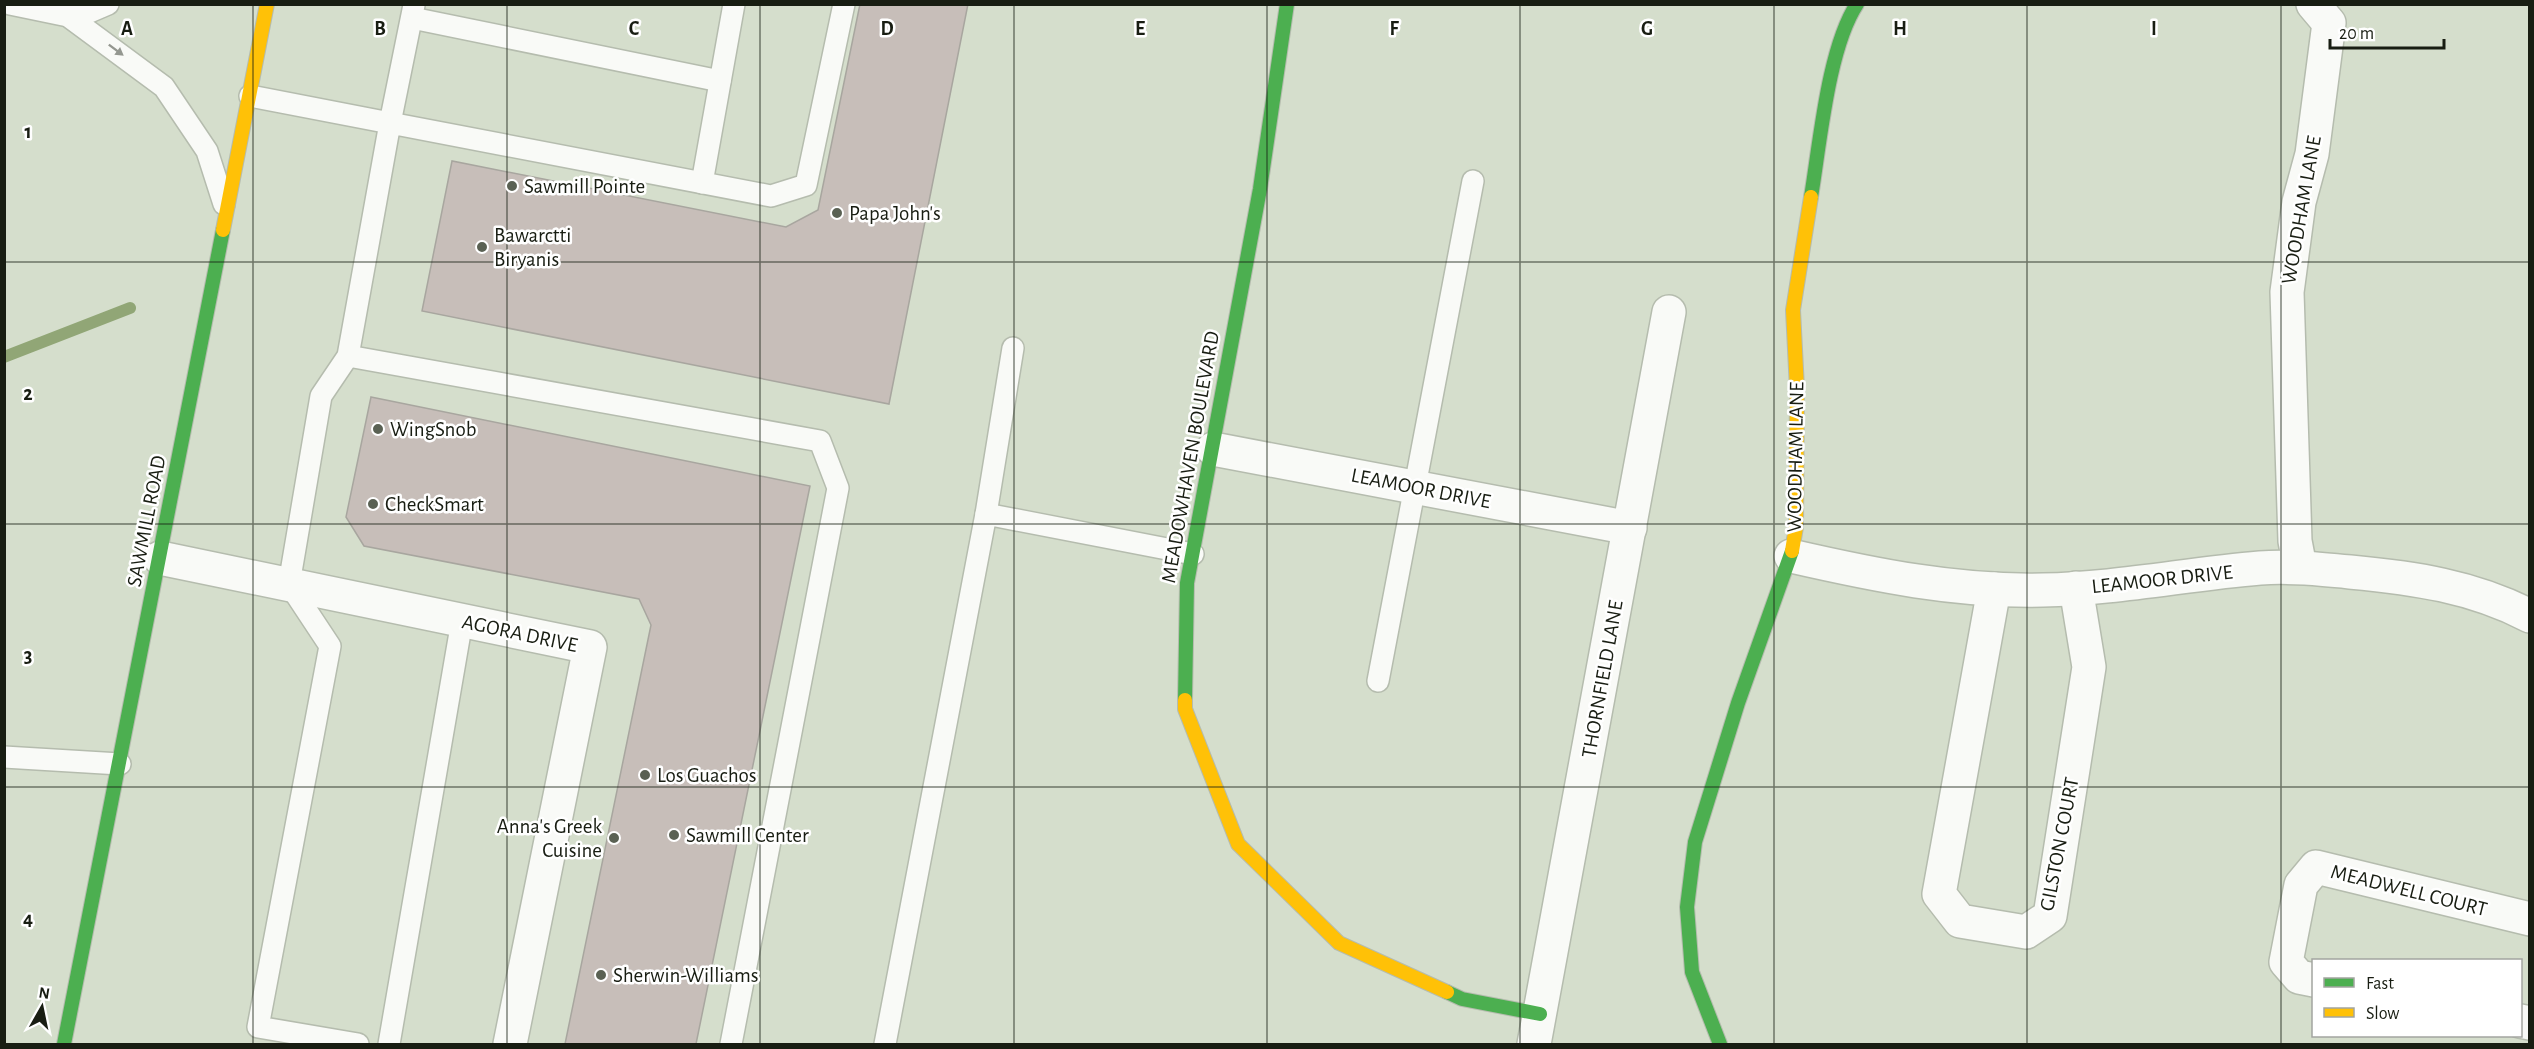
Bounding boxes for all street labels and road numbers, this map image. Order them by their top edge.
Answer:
street label: WOODHAM LANE [2278,134,2325,286]
street label: MEADOWHAVEN BOULEVARD [1158,330,1223,585]
street label: WOODHAM LANE [1784,382,1807,532]
street label: SAWMILL ROAD [123,454,170,589]
street label: LEAMOOR DRIVE [1349,465,1493,512]
street label: LEAMOOR DRIVE [2090,562,2234,597]
street label: THORNFIELD LANE [1578,599,1627,760]
street label: AGORA DRIVE [460,611,580,656]
street label: GILSTON COURT [2036,775,2083,913]
street label: MEADWELL COURT [2329,861,2489,920]

